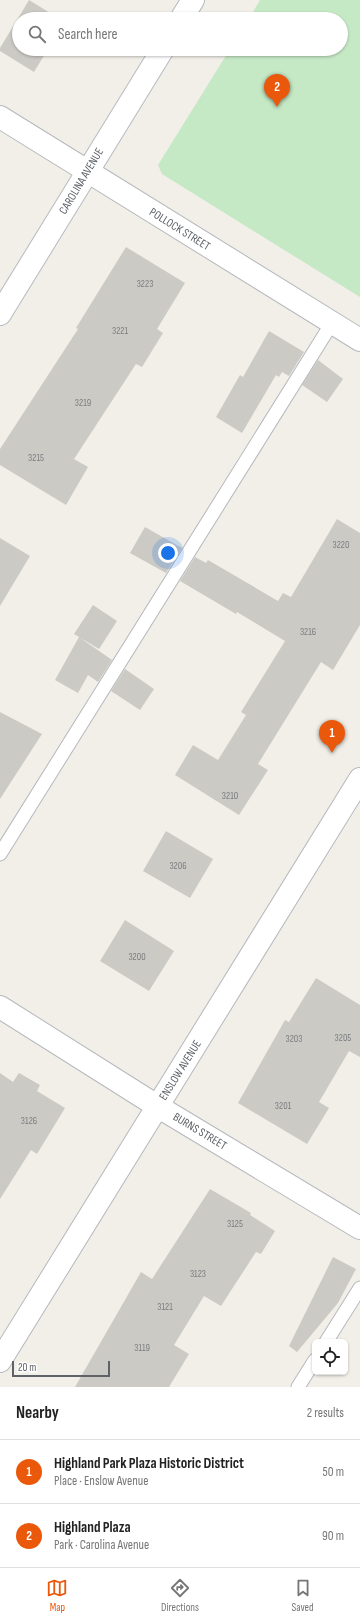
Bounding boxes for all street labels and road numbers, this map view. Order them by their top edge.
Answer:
street label: CAROLINA AVENUE [56,145,107,217]
street label: POLLOCK STREET [147,205,213,254]
street label: ENSLOW AVENUE [156,1037,205,1103]
street label: BURNS STREET [170,1109,230,1153]

